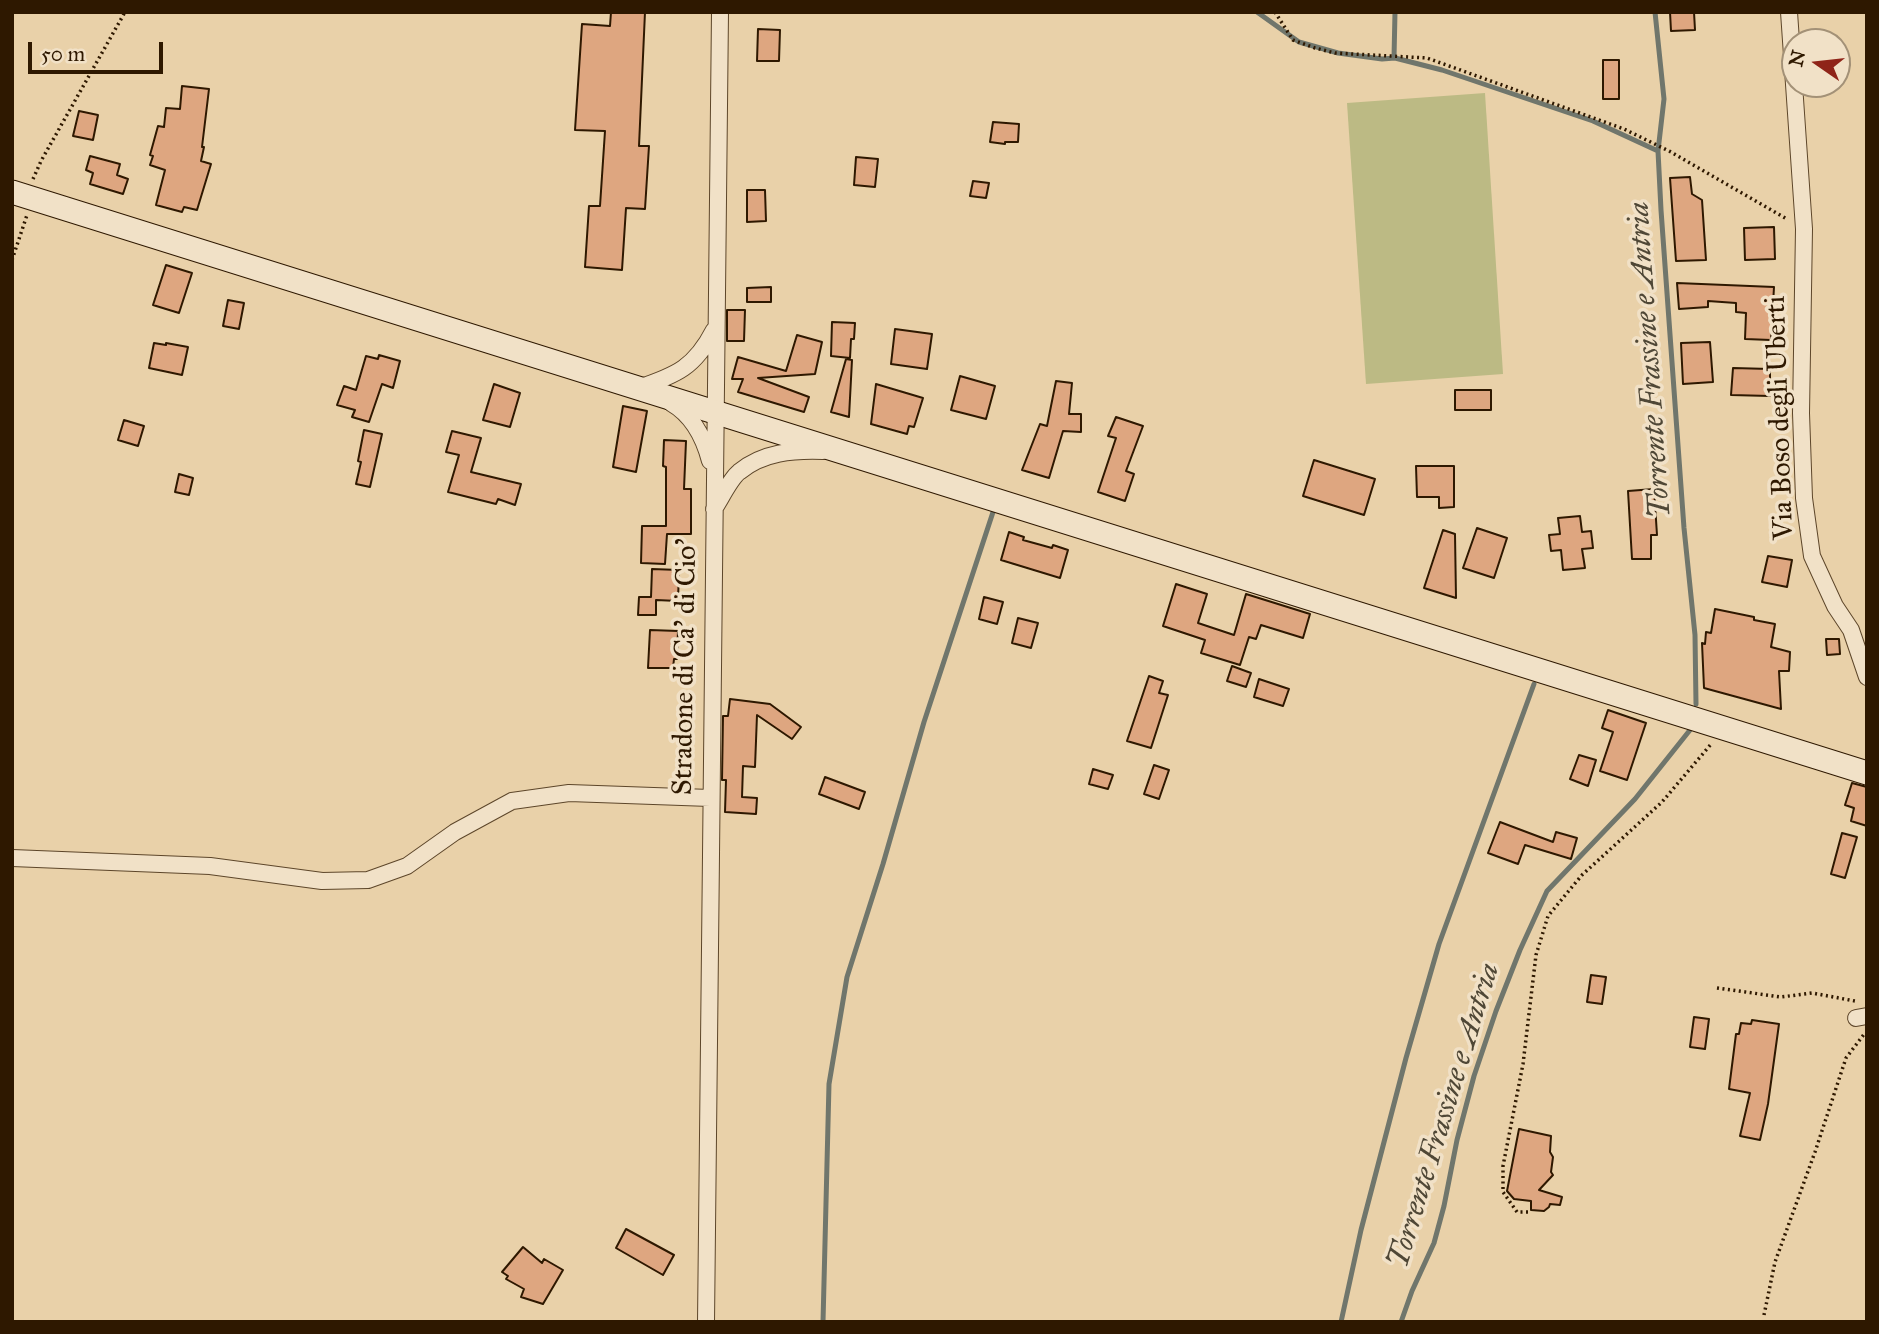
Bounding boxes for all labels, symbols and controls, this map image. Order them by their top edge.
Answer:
scale bar [32,28,166,72]
north arrow [1781,28,1851,98]
text: 50 m [41,41,85,67]
text: N [1784,48,1810,69]
water label: Torrente Frassine e Antria [1622,201,1680,519]
street label: Via Boso degli Uberti [1760,295,1802,541]
street label: Stradone di Ca' di Cio' [667,538,705,796]
water label: Torrente Frassine e Antria [1381,959,1509,1273]

